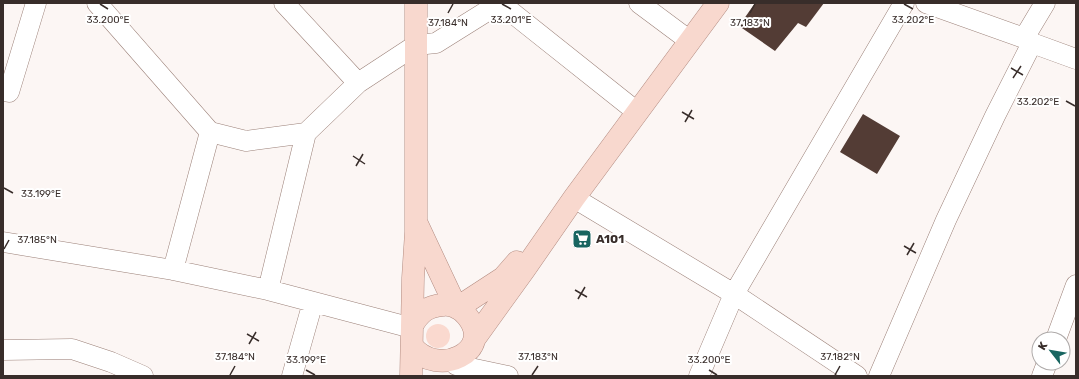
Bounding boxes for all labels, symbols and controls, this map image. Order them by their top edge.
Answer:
text: 33.200°E [86,14,130,26]
text: 33.201°E [491,14,531,26]
text: 33.202°E [892,14,934,26]
text: 37.184°N [428,17,468,29]
text: 37.183°N [730,17,770,29]
text: 33.202°E [1017,96,1059,108]
text: 33.199°E [21,188,61,200]
supermarket icon: A101 [571,228,593,250]
place label: A101 [596,232,624,246]
text: 37.185°N [17,234,57,246]
north arrow [1031,331,1071,371]
text: K [1035,339,1051,353]
text: 37.184°N [215,351,255,363]
text: 37.183°N [518,351,558,363]
text: 37.182°N [820,351,860,363]
text: 33.199°E [286,354,326,366]
text: 33.200°E [687,354,731,366]

